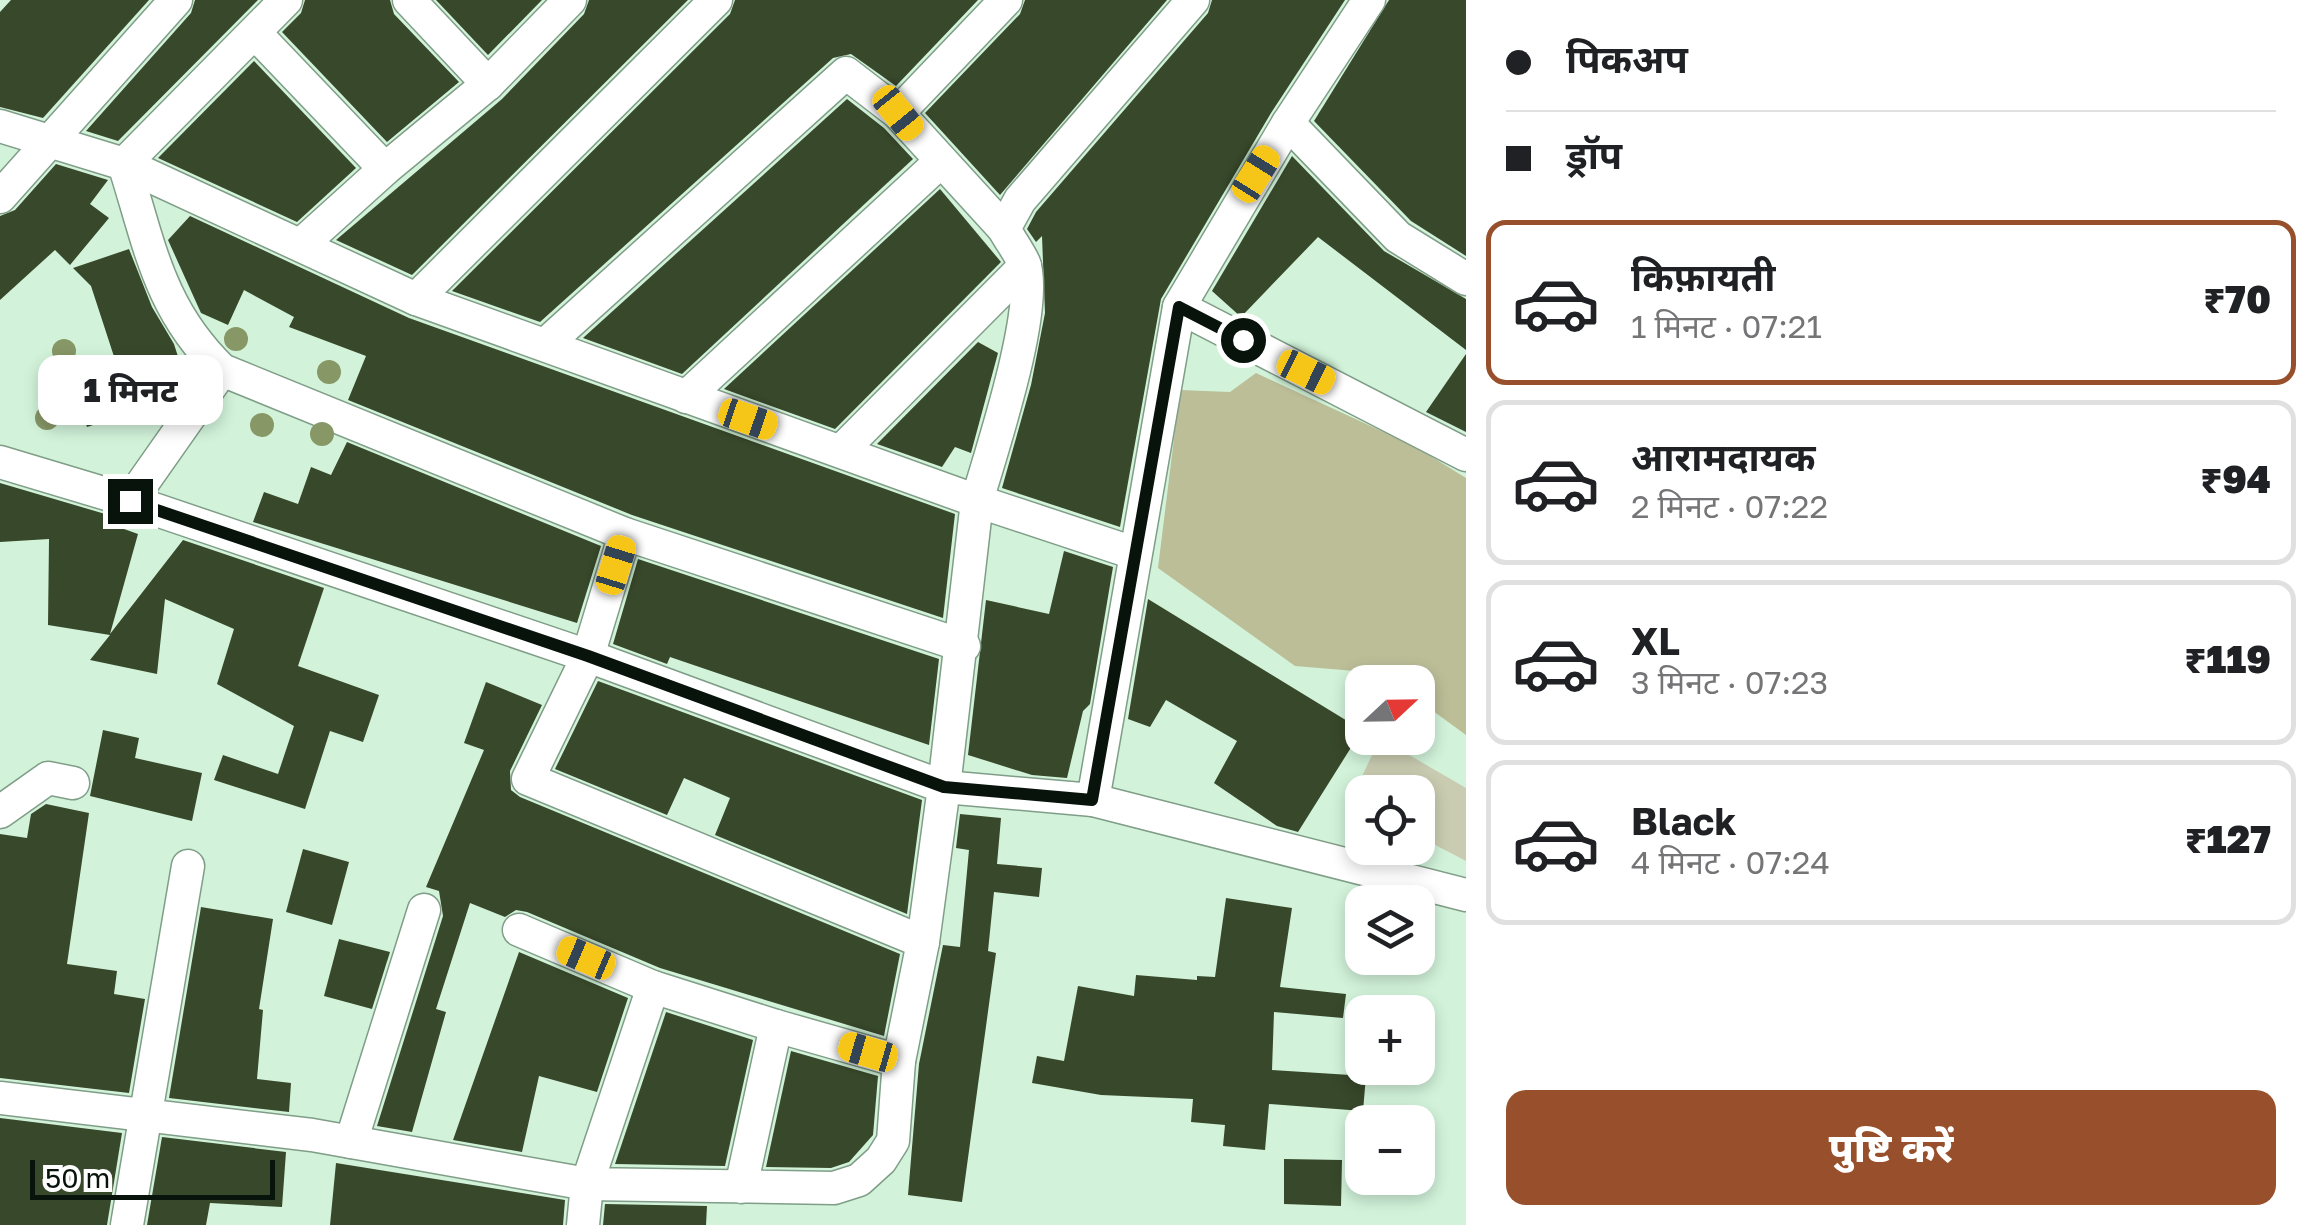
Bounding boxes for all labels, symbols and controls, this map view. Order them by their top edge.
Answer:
text: पिकअप [1566,36,1688,81]
car [867,80,929,146]
text: ड्रॉप [1566,132,1622,177]
car [1227,141,1285,207]
text: किफ़ायती [1631,254,1775,299]
icon: car [1511,258,1601,348]
text: ₹70 [2203,276,2271,321]
text: 1 मिनट · 07:21 [1631,307,1822,345]
route start [1221,318,1266,363]
car [1272,345,1340,399]
callout: 1 मिनट [38,356,222,426]
text: 1 मिनट [84,371,177,409]
car [715,395,781,443]
text: आरामदायक [1631,434,1815,479]
icon: car [1511,438,1601,528]
text: ₹94 [2200,456,2271,501]
route end [108,479,153,524]
text: 2 मिनट · 07:22 [1631,487,1828,525]
car [593,532,639,598]
icon: car [1511,618,1601,708]
text: XL [1631,618,1680,663]
text: ₹119 [2184,636,2271,681]
text: 3 मिनट · 07:23 [1631,663,1828,701]
north arrow [1345,665,1435,755]
map controls [1345,665,1435,1195]
button: locate [1345,775,1435,865]
icon: car [1511,798,1601,888]
text: Black [1631,798,1736,843]
text: ₹127 [2185,816,2271,861]
text: 4 मिनट · 07:24 [1631,843,1830,881]
button: layers [1345,885,1435,975]
car [553,932,619,984]
button: + [1345,995,1435,1085]
car [835,1029,901,1075]
button: पुष्टि करें [1506,1090,2276,1205]
button: − [1345,1105,1435,1195]
scale bar [30,1155,275,1200]
text: 50 m [45,1161,110,1194]

